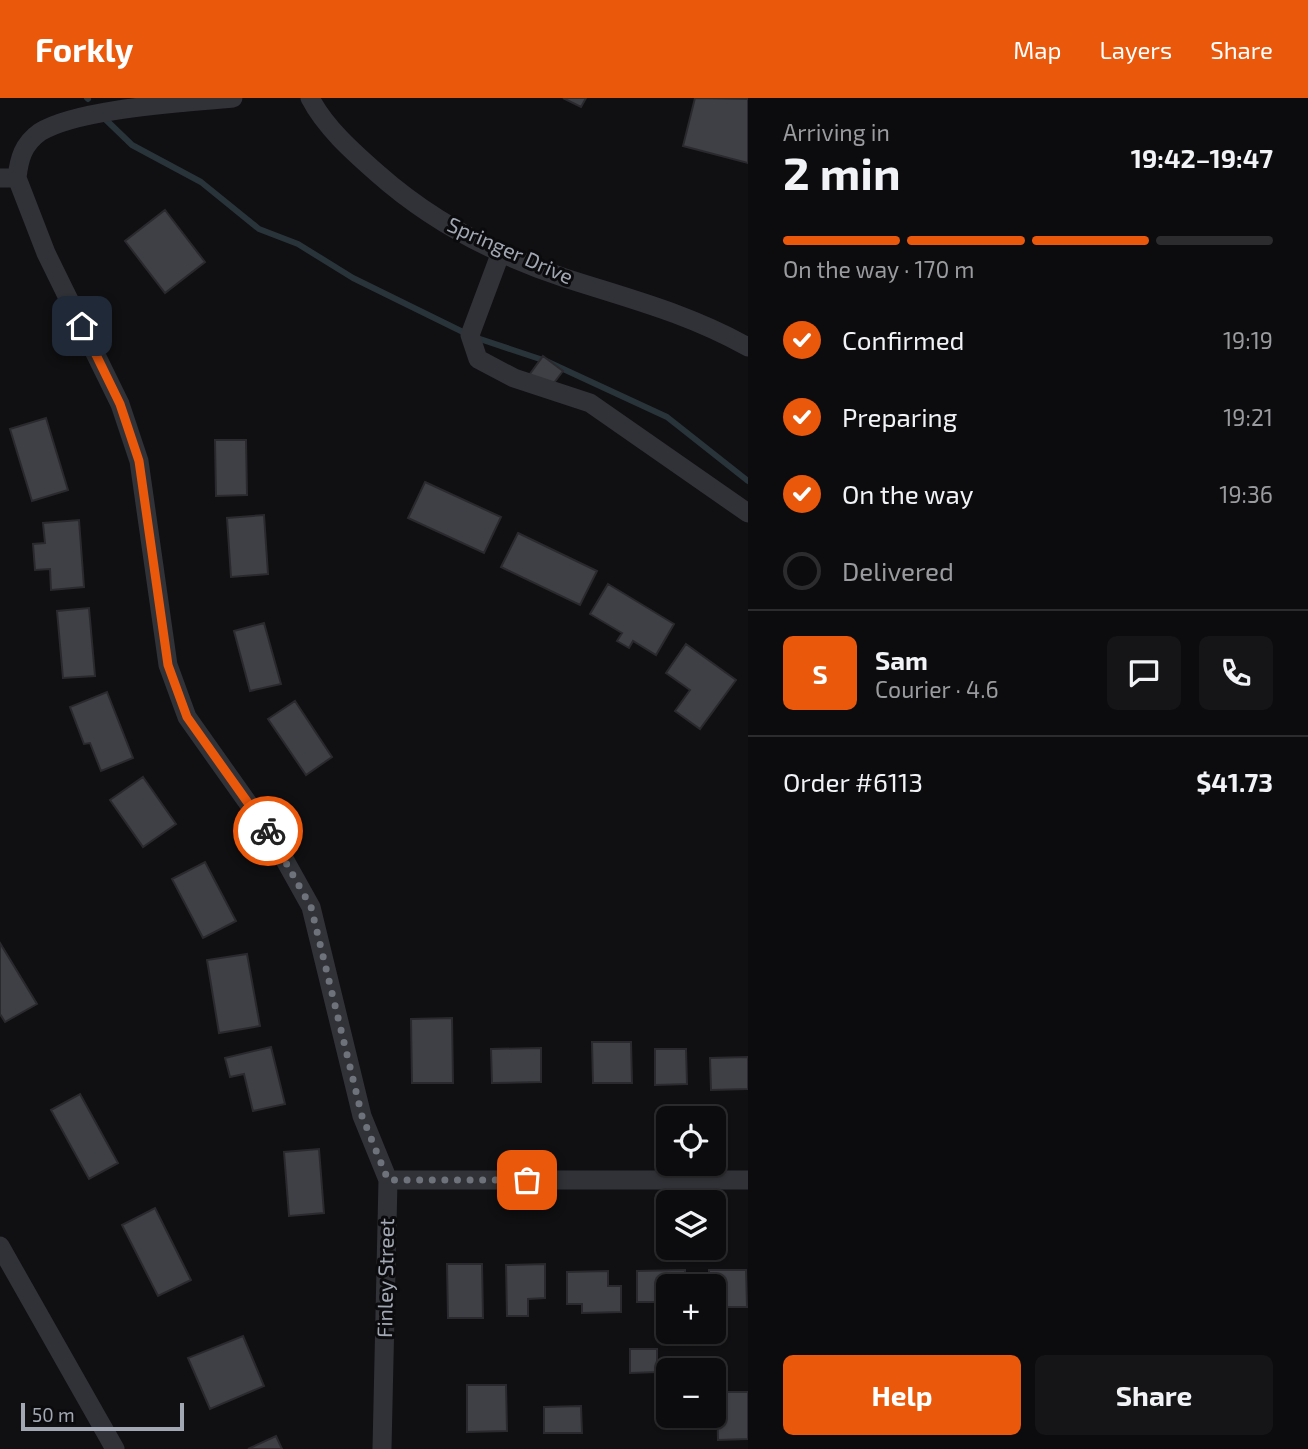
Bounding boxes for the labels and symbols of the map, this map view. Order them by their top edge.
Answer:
street label: Springer Drive [444,211,577,289]
pin [52,296,112,356]
courier [233,796,303,866]
pin [497,1150,557,1210]
street label: Finley Street [371,1218,398,1338]
scale bar [21,1400,184,1432]

